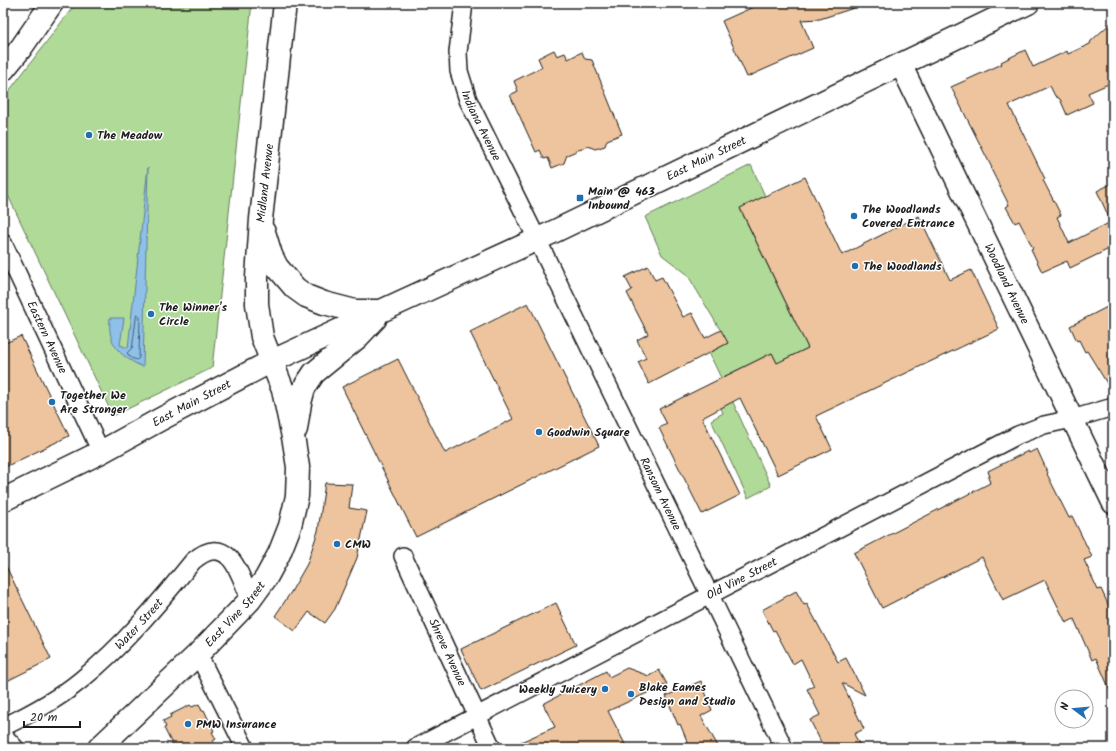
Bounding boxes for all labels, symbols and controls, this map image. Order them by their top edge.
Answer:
street label: Indiana Avenue [456,87,506,164]
place label: The Meadow [97,126,163,145]
marker: The Meadow [84,130,94,140]
street label: East Main Street [663,131,750,186]
street label: Midland Avenue [251,142,279,224]
place label: Main @ 463 Inbound [588,182,655,215]
marker: Main @ 463 Inbound [575,193,585,203]
place label: The Woodlands Covered Entrance [862,200,955,233]
marker: The Woodlands Covered Entrance [849,211,859,221]
street label: Woodland Avenue [979,240,1035,328]
place label: The Woodlands [863,257,942,276]
marker: The Woodlands [850,261,860,271]
street label: Eastern Avenue [22,298,73,377]
place label: The Winner's Circle [159,298,227,331]
marker: The Winner's Circle [146,309,156,319]
street label: East Main Street [148,374,235,432]
place label: Together We Are Stronger [60,386,128,419]
marker: Together We Are Stronger [47,397,57,407]
place label: Goodwin Square [547,423,630,442]
marker: Goodwin Square [534,427,544,437]
street label: Ransom Avenue [635,454,687,534]
place label: CMW [345,535,371,554]
marker: CMW [332,539,342,549]
street label: Old Vine Street [703,552,781,605]
street label: East Vine Street [200,577,270,651]
street label: Water Street [110,594,168,654]
street label: Shreve Avenue [424,615,472,690]
place label: Blake Eames Design and Studio [639,678,736,711]
place label: Weekly Juicery [519,680,598,699]
marker: Weekly Juicery [600,684,610,694]
marker: Blake Eames Design and Studio [626,689,636,699]
north arrow [1054,689,1094,729]
text: N [1056,701,1075,712]
scale bar [24,703,80,729]
text: 20 m [30,708,58,727]
place label: PMW Insurance [196,715,276,734]
marker: PMW Insurance [183,719,193,729]

